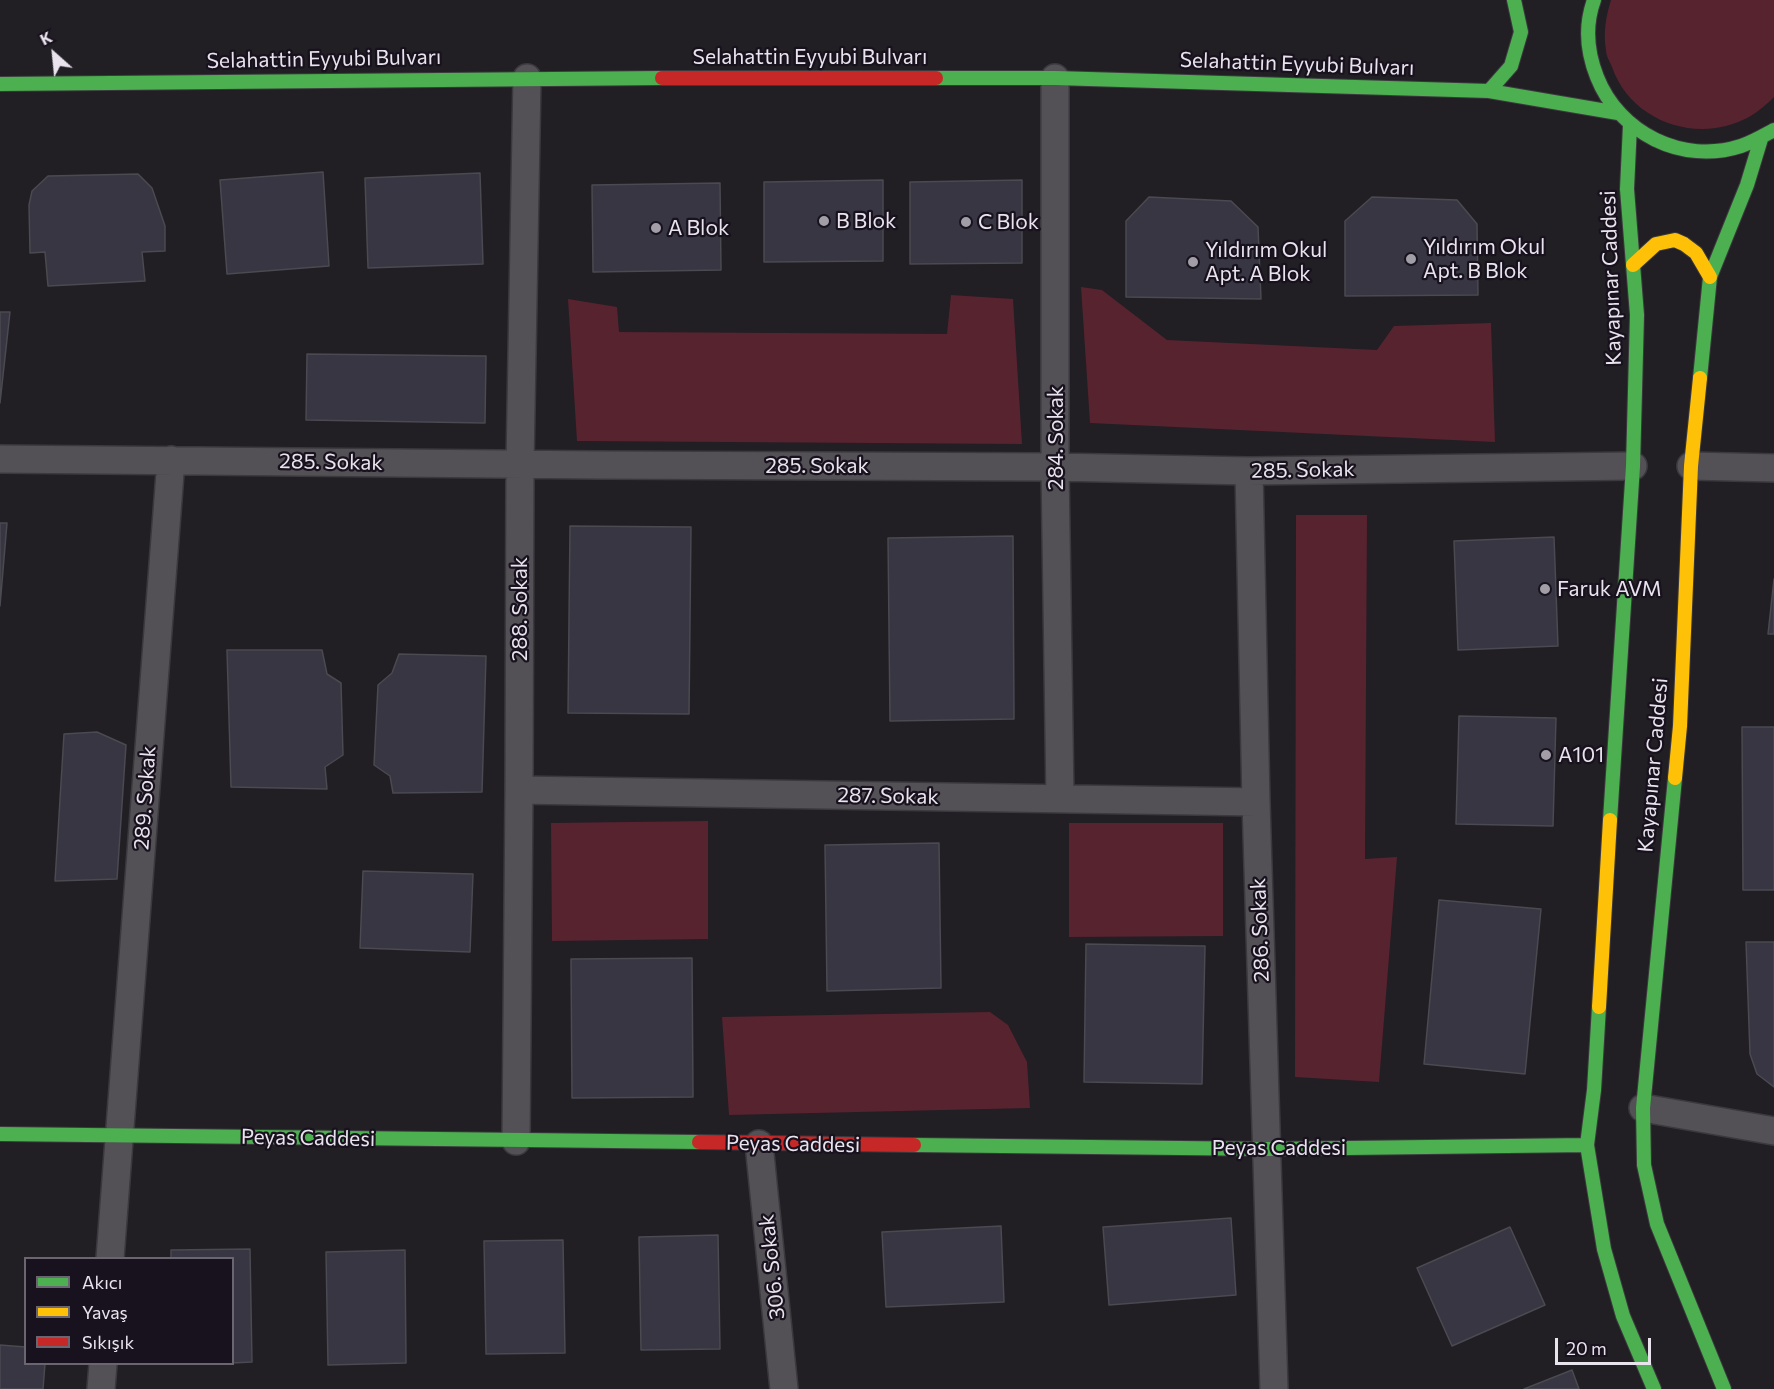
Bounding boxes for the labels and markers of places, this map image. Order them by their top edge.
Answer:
place label: B Blok [836,208,896,234]
place label: C Blok [978,209,1039,235]
marker: B Blok [817,214,831,228]
place label: A Blok [668,215,729,241]
marker: C Blok [959,215,973,229]
marker: A Blok [649,221,663,235]
place label: Yıldırım Okul Apt. B Blok [1423,234,1545,284]
place label: Yıldırım Okul Apt. A Blok [1205,237,1327,287]
marker: Yıldırım Okul Apt. B Blok [1404,252,1418,266]
marker: Yıldırım Okul Apt. A Blok [1186,255,1200,269]
place label: Faruk AVM [1557,576,1662,602]
marker: Faruk AVM [1538,582,1552,596]
place label: A101 [1558,742,1604,768]
marker: A101 [1539,748,1553,762]

